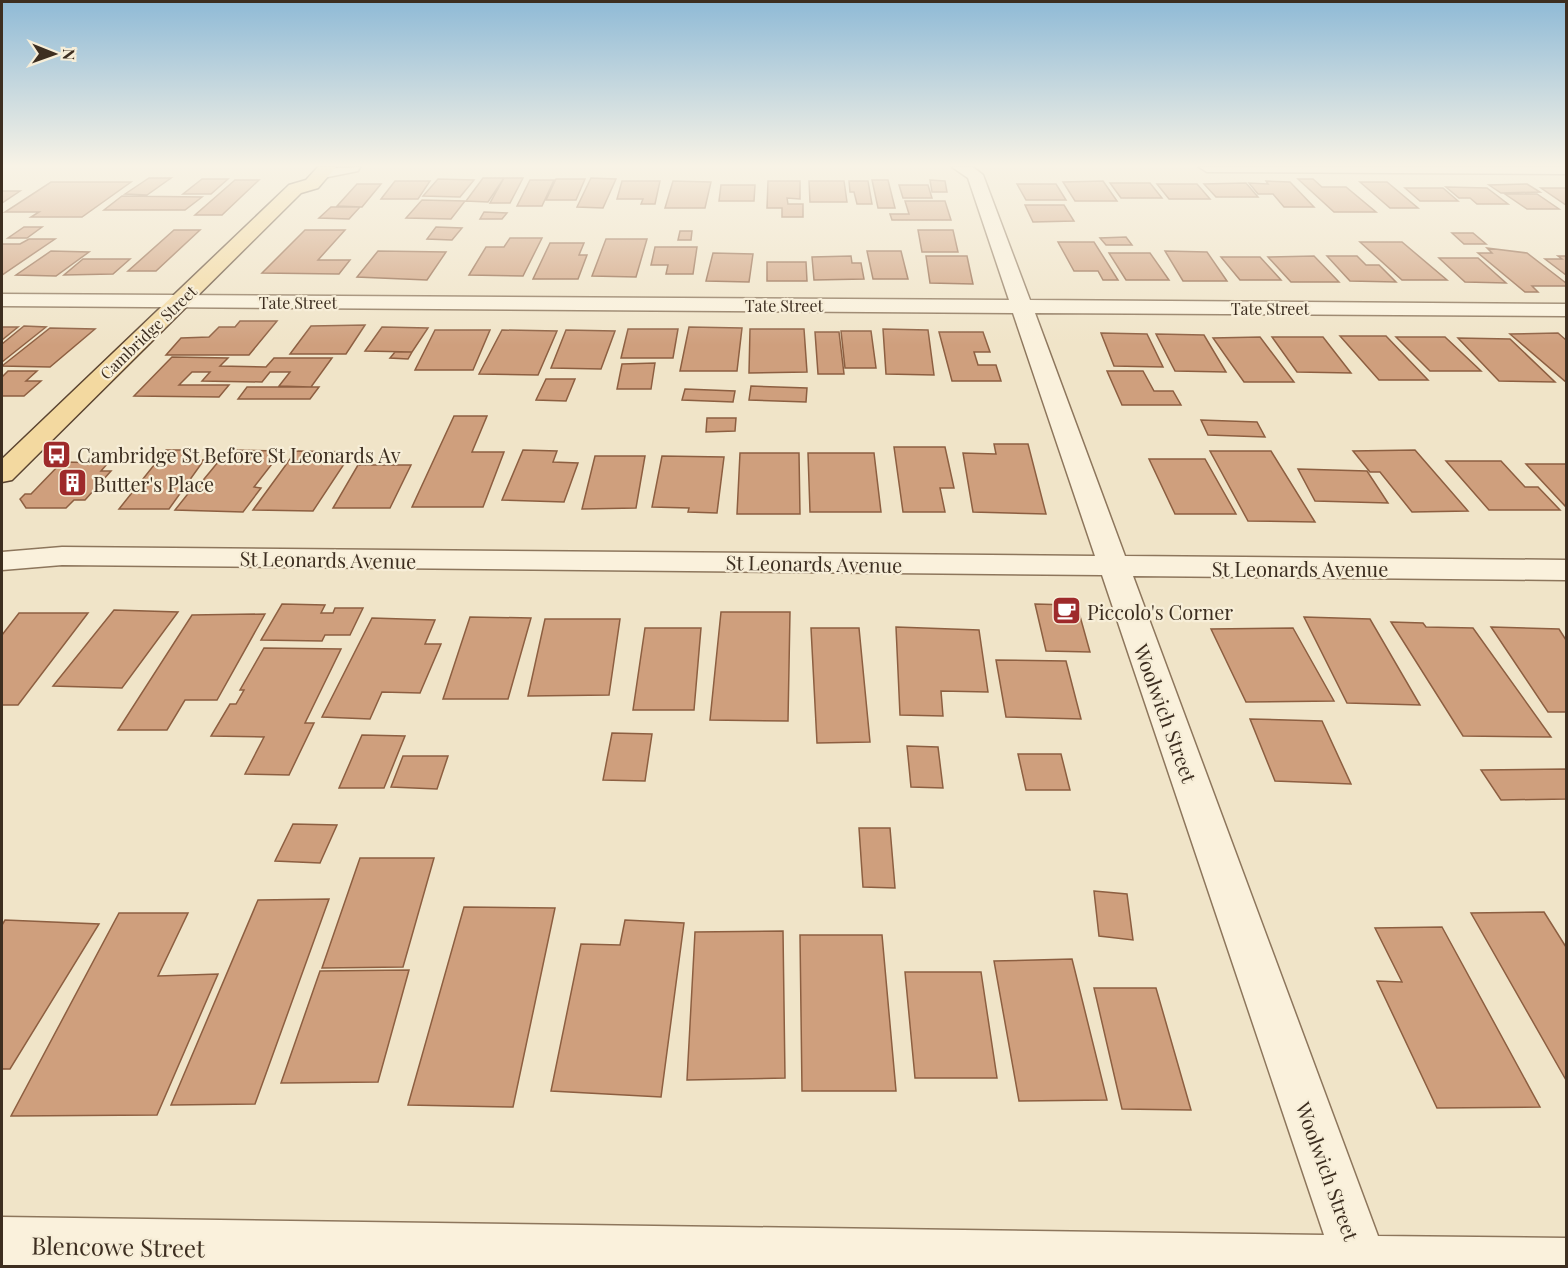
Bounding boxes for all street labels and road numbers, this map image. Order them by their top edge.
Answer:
street label: Cambridge Street [95,280,201,384]
street label: Tate Street [259,292,338,313]
street label: Tate Street [745,295,824,316]
street label: Tate Street [1231,298,1310,319]
street label: St Leonards Avenue [239,544,417,574]
street label: St Leonards Avenue [725,548,903,578]
street label: St Leonards Avenue [1212,555,1388,582]
street label: Woolwich Street [1128,639,1204,787]
street label: Woolwich Street [1290,1097,1366,1245]
street label: Blencowe Street [31,1228,205,1264]

